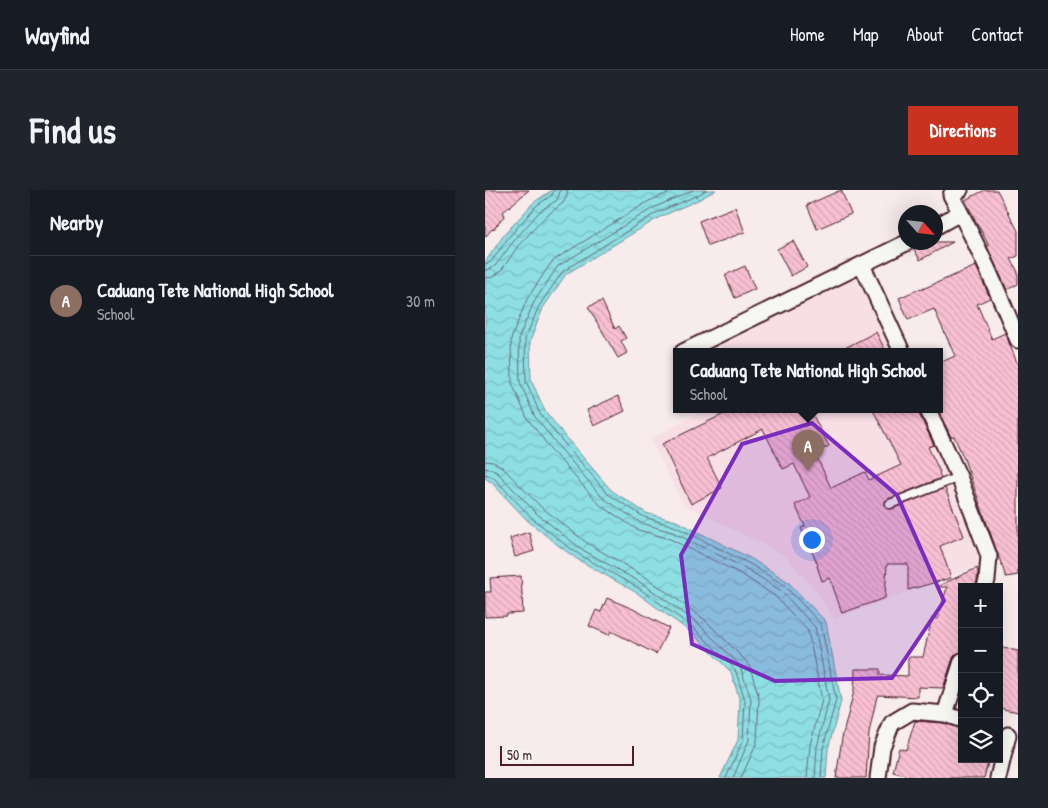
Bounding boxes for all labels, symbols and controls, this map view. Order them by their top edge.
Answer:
text: Wayfind [25,19,89,51]
text: Home [790,22,825,47]
text: Map [853,22,878,47]
text: About [906,22,943,47]
text: Contact [971,22,1023,47]
button: Directions [908,106,1018,155]
text: Find us [30,107,116,154]
north arrow [898,205,943,250]
text: Nearby [50,208,103,237]
text: Caduang Tete National High School [97,277,334,303]
text: A [62,290,70,312]
text: 30 m [406,290,435,312]
text: School [97,303,134,325]
popup [673,348,943,413]
text: Caduang Tete National High School [690,357,926,383]
text: School [690,383,727,405]
pin: A [792,430,824,471]
your location [799,527,825,553]
map controls [958,583,1003,763]
button: + [958,583,1003,628]
button: − [958,628,1003,673]
button: locate [958,673,1003,718]
button: layers [958,718,1003,763]
scale bar [500,743,634,766]
text: 50 m [507,745,532,764]

